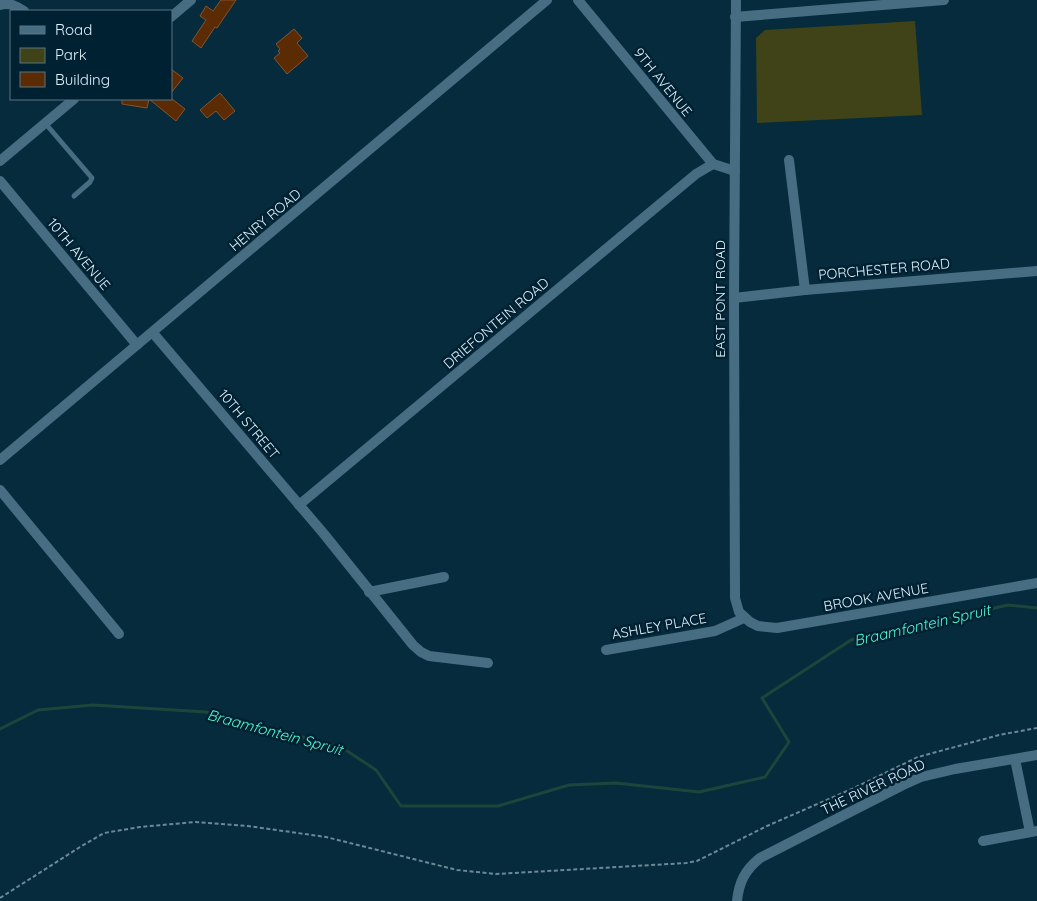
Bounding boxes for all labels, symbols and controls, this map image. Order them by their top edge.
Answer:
legend [10,10,172,100]
text: Road [55,20,92,39]
street label: 9TH AVENUE [630,44,696,120]
text: Park [55,45,87,64]
text: Building [55,70,110,89]
street label: HENRY ROAD [226,185,304,255]
street label: 10TH AVENUE [44,214,114,294]
street label: EAST PONT ROAD [711,240,729,358]
street label: PORCHESTER ROAD [817,254,951,284]
street label: DRIEFONTEIN ROAD [439,274,553,372]
street label: 10TH STREET [215,385,283,463]
street label: BROOK AVENUE [822,579,930,615]
water label: Braamfontein Spruit [852,600,994,650]
street label: ASHLEY PLACE [610,609,708,643]
water label: Braamfontein Spruit [205,705,347,760]
street label: THE RIVER ROAD [818,755,928,819]

